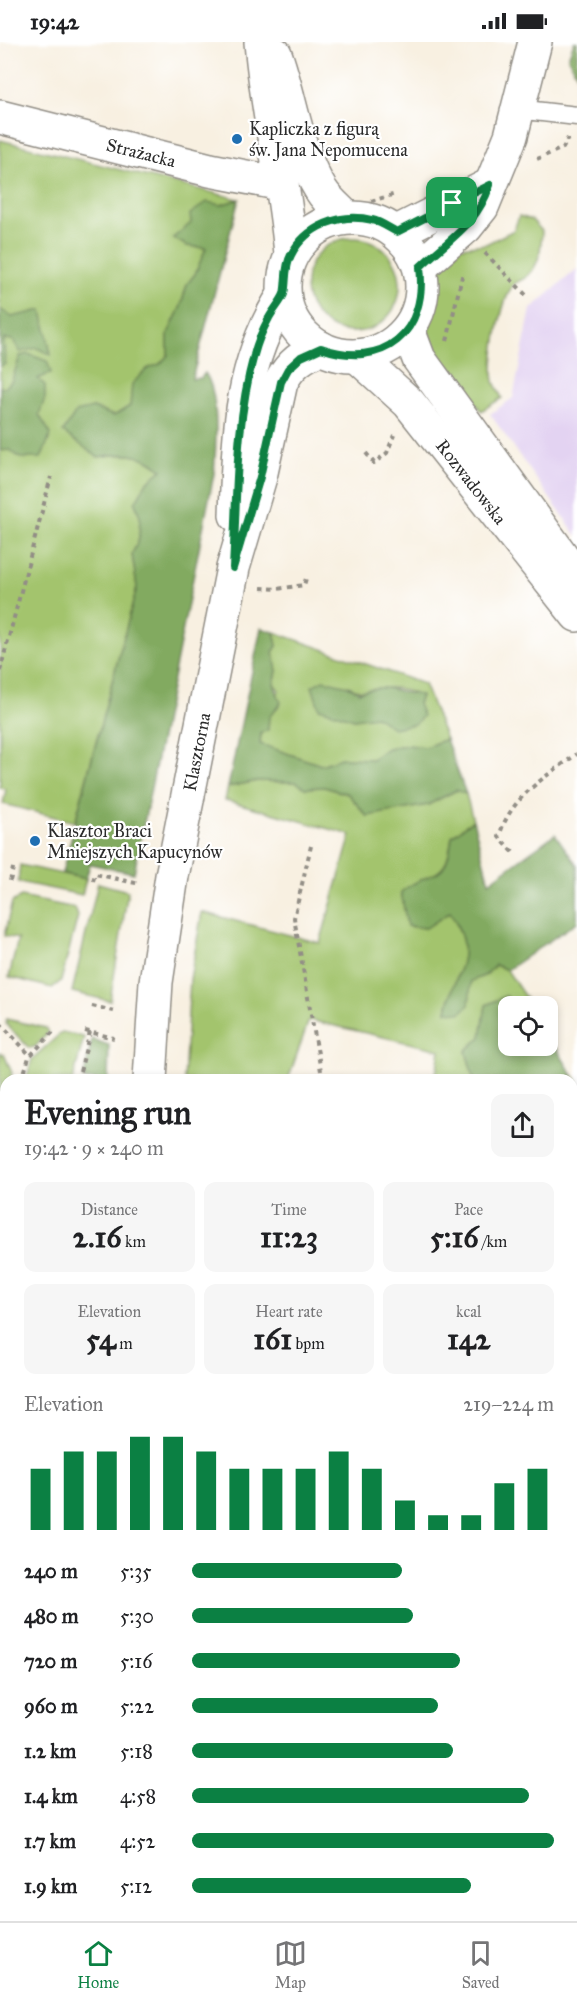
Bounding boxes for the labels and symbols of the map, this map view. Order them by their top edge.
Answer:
place label: Kapliczka z figurą św. Jana Nepomucena [249,118,408,162]
marker: Kapliczka z figurą św. Jana Nepomucena [230,132,244,146]
street label: Strażacka [104,134,178,172]
pin [426,177,477,228]
street label: Rozwadowska [431,435,511,529]
street label: Klasztorna [179,710,215,793]
place label: Klasztor Braci Mniejszych Kapucynów [47,820,223,863]
marker: Klasztor Braci Mniejszych Kapucynów [28,834,42,848]

